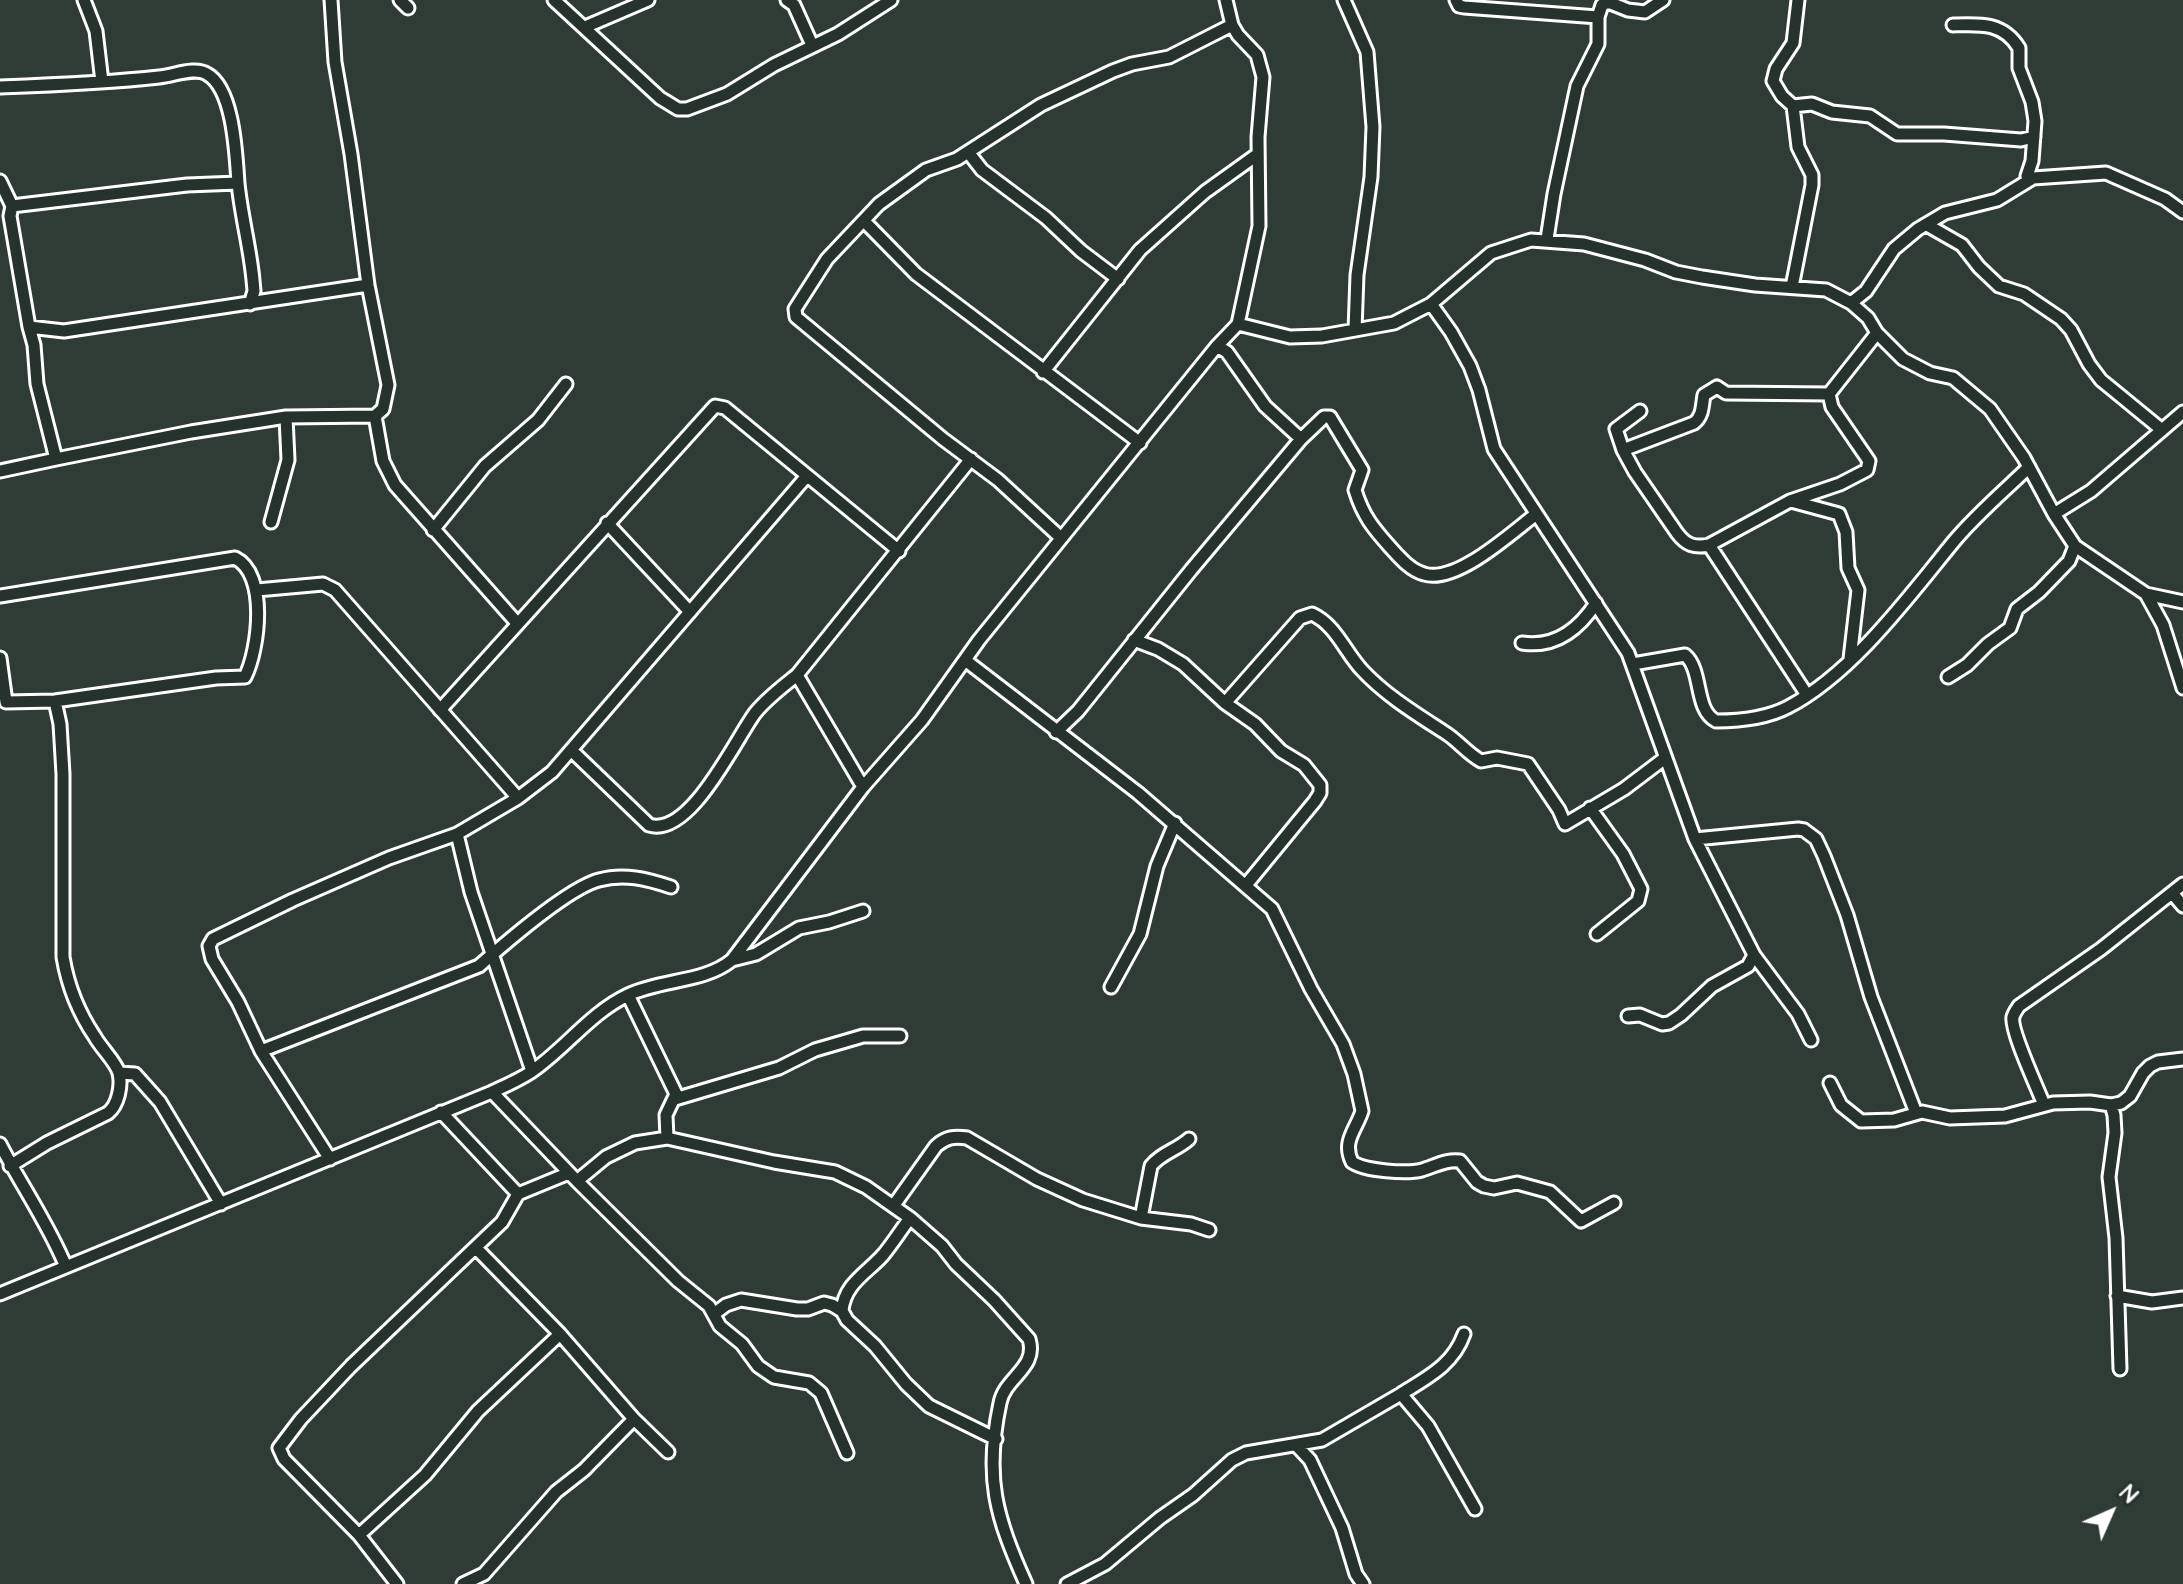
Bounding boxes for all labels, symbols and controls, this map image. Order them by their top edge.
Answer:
north arrow [2071,1472,2151,1552]
text: N [2112,1479,2144,1511]

